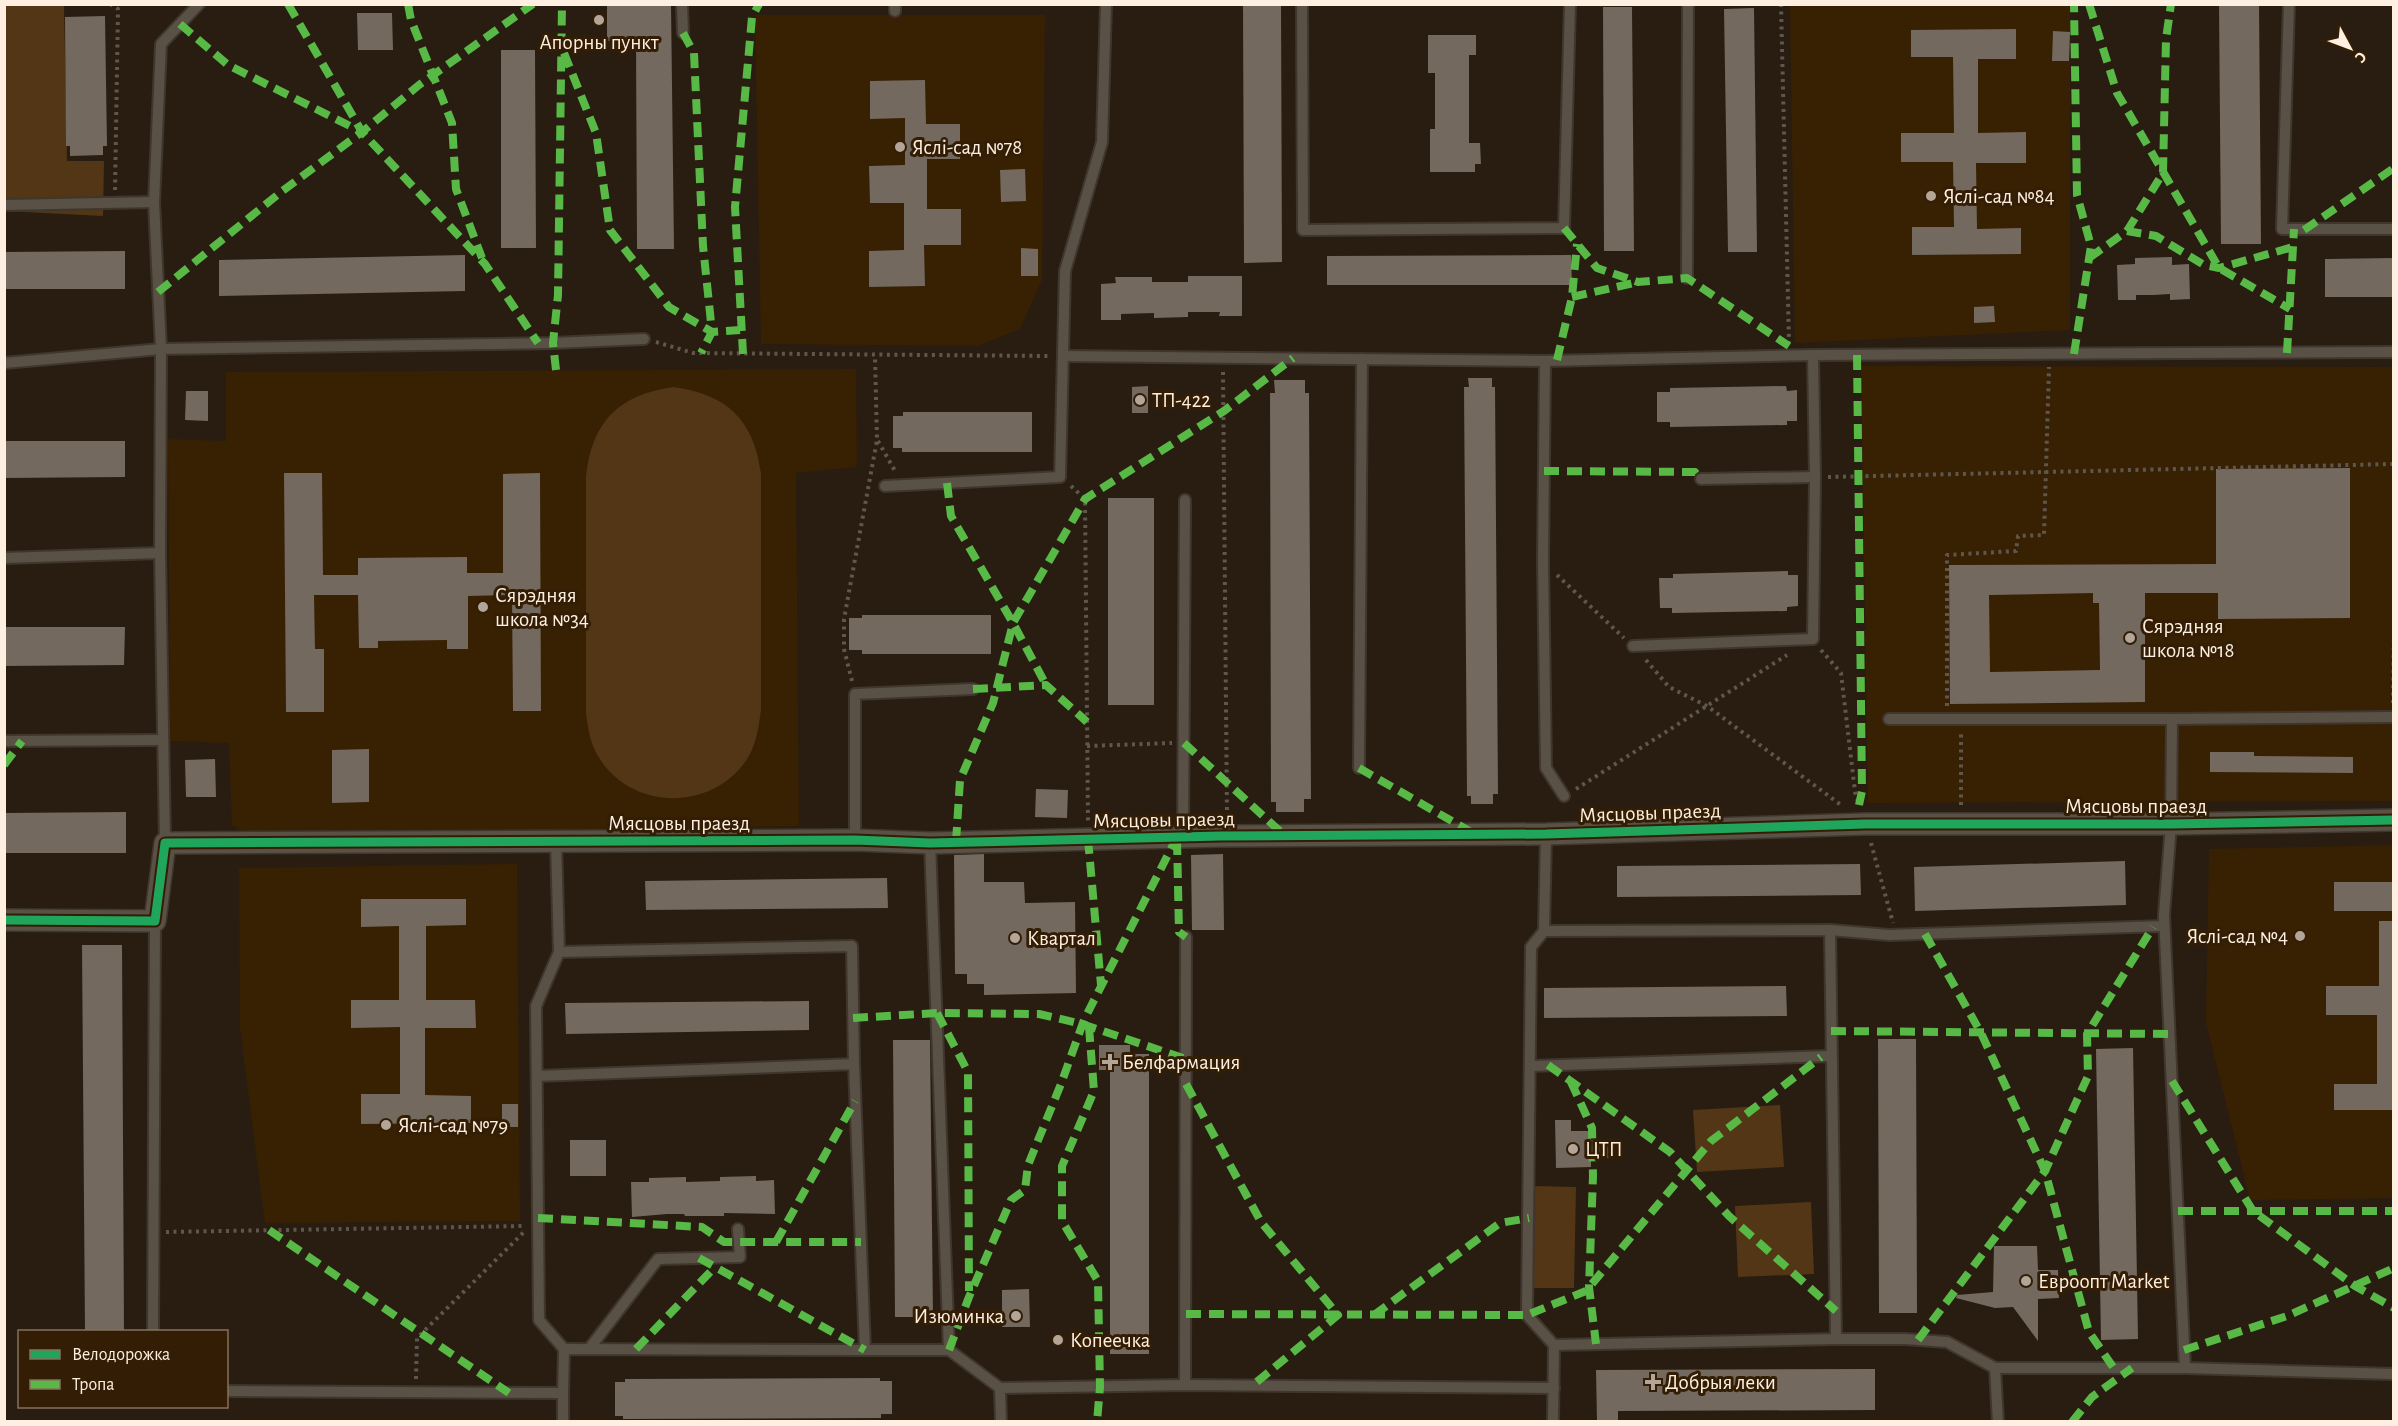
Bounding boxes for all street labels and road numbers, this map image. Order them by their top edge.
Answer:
street label: Мясцовы праезд [2065,796,2207,817]
street label: Мясцовы праезд [1579,800,1721,826]
street label: Мясцовы праезд [1093,808,1235,832]
street label: Мясцовы праезд [608,813,750,834]

